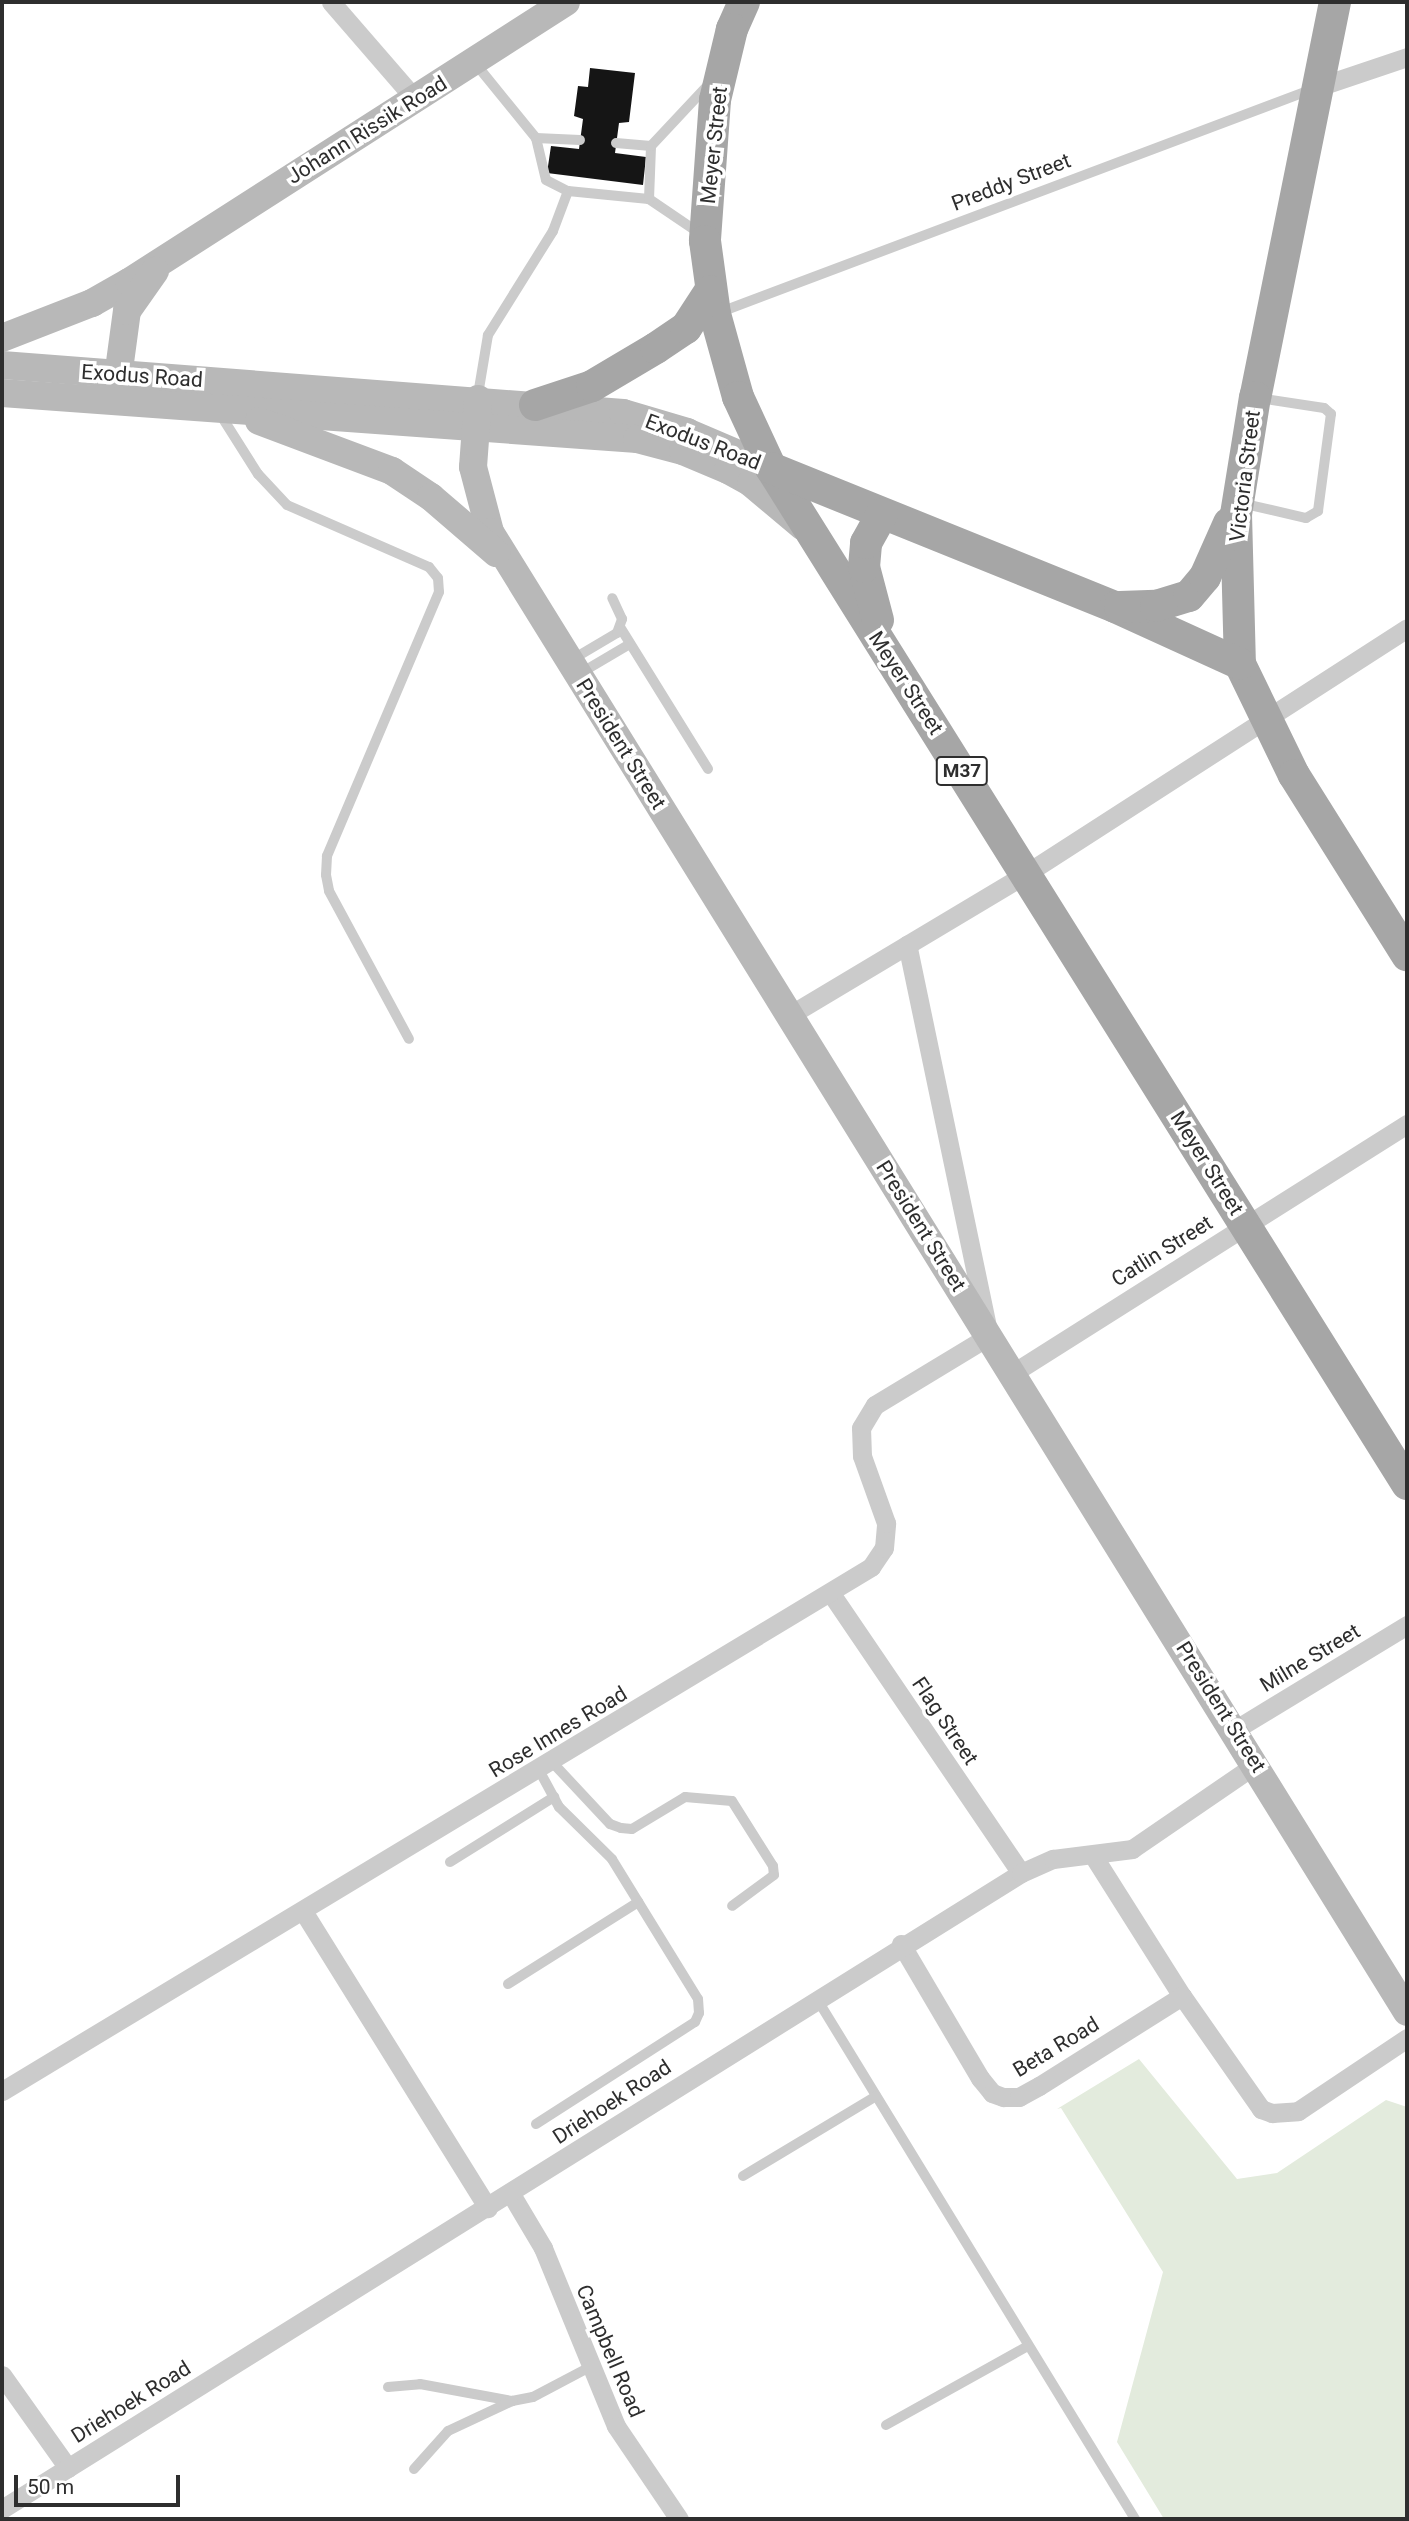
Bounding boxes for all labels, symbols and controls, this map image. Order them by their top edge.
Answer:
street label: Johann Rissik Road [282,71,452,189]
street label: Meyer Street [695,85,733,205]
street label: Preddy Street [948,148,1074,216]
street label: Exodus Road [80,359,204,393]
street label: Exodus Road [642,408,764,476]
street label: Victoria Street [1224,409,1266,543]
street label: Meyer Street [863,627,949,739]
street label: President Street [571,674,671,814]
road number: M37 [936,756,988,786]
street label: Meyer Street [1165,1106,1249,1220]
street label: President Street [871,1156,971,1296]
street label: Catlin Street [1107,1210,1217,1292]
street label: Milne Street [1256,1618,1364,1698]
street label: President Street [1171,1637,1271,1777]
street label: Flag Street [906,1672,984,1770]
street label: Rose Innes Road [484,1681,632,1783]
street label: Beta Road [1008,2012,1104,2082]
street label: Driehoek Road [548,2054,676,2150]
street label: Campbell Road [571,2281,649,2421]
street label: Driehoek Road [67,2355,195,2449]
scale bar [18,2462,184,2506]
text: 50 m [27,2475,74,2499]

